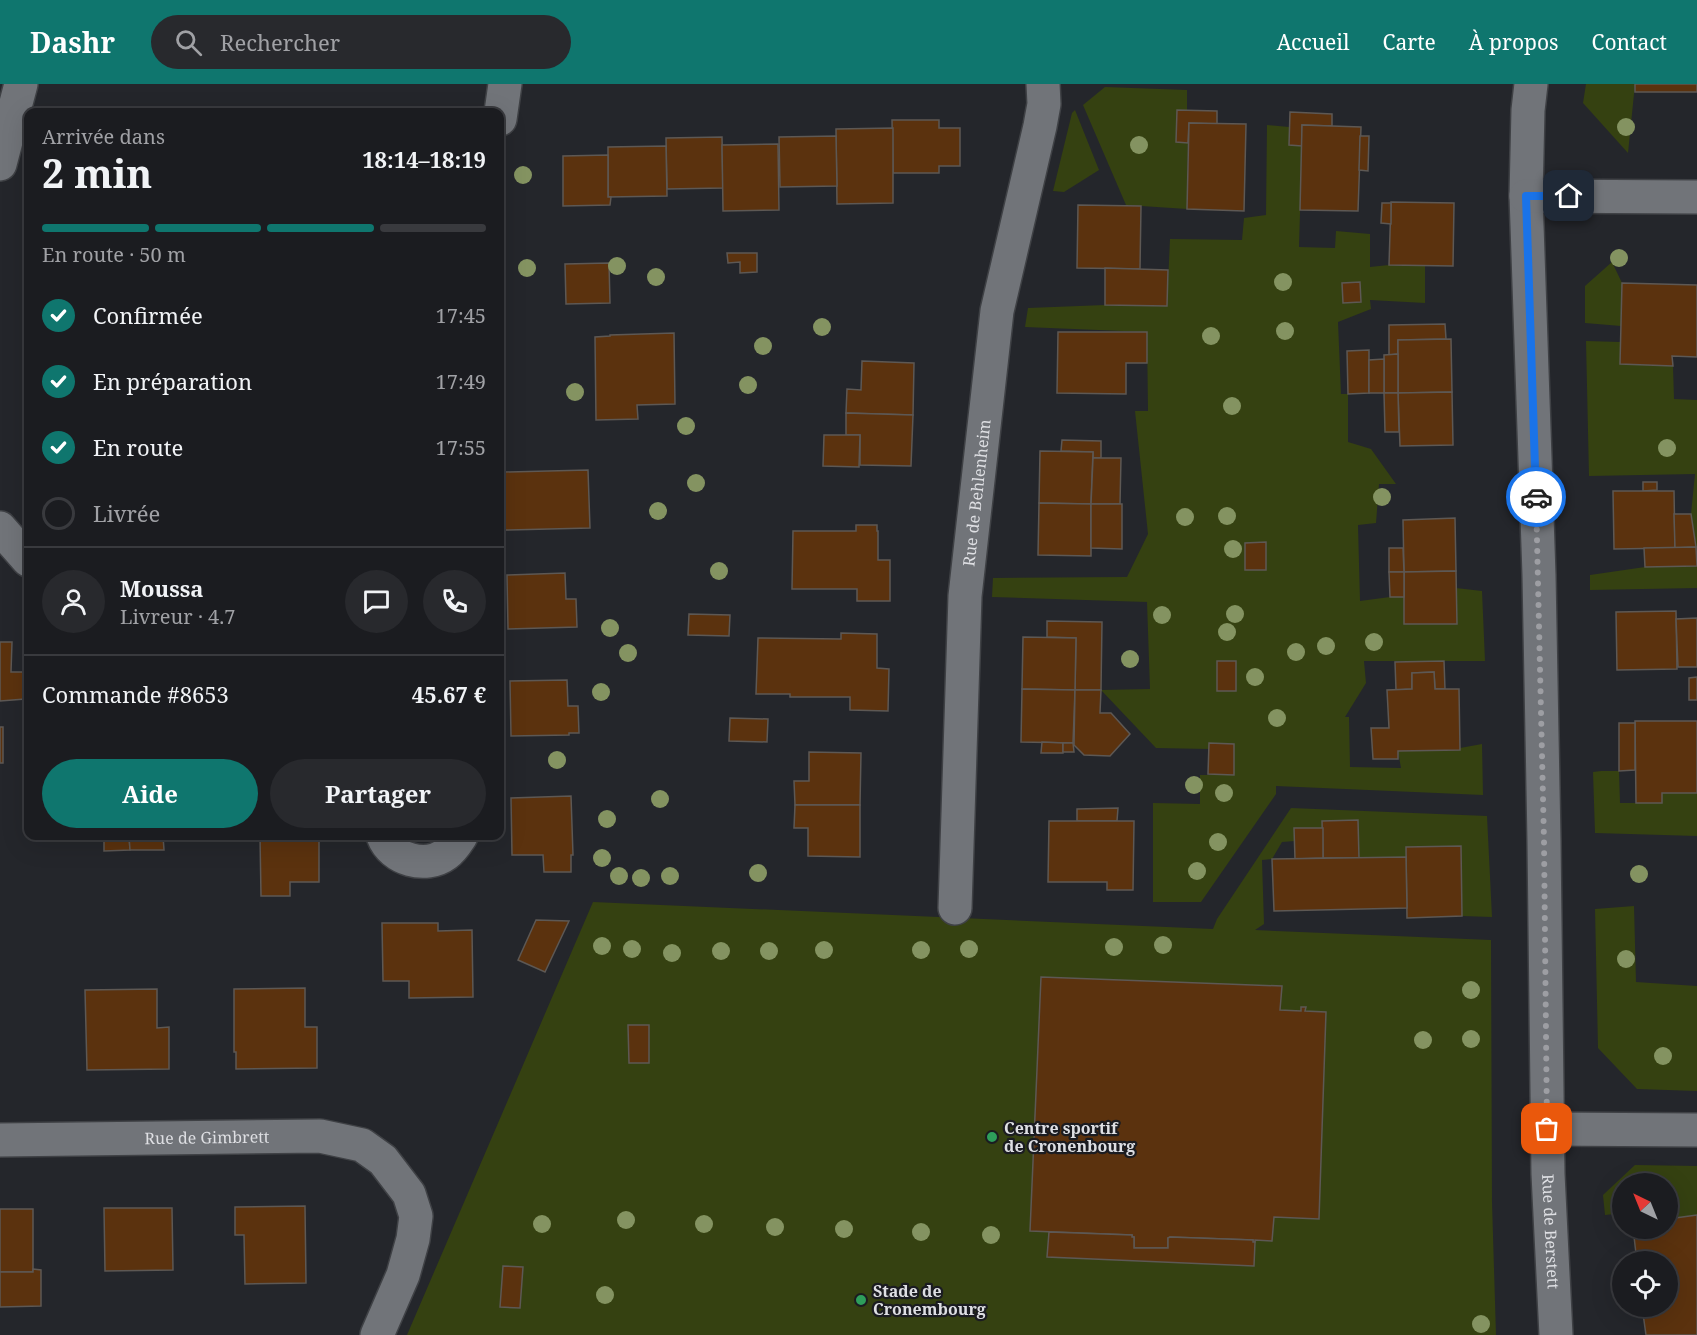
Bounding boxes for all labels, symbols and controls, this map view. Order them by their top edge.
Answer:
search box [151,15,571,69]
text: Dashr [30,23,115,61]
icon: search [172,26,205,59]
text: Rechercher [220,27,340,57]
text: Accueil [1277,28,1350,56]
text: Carte [1383,28,1436,56]
text: À propos [1469,28,1559,56]
text: Contact [1592,28,1667,56]
text: Arrivée dans [42,123,165,150]
text: 18:14–18:19 [362,144,486,174]
text: 2 min [42,146,152,199]
pin [1543,170,1594,221]
icon: home [1552,179,1585,212]
text: En route · 50 m [42,241,186,268]
icon: check [42,299,75,332]
text: Confirmée [93,300,203,330]
text: 17:45 [436,302,486,329]
icon: check [42,365,75,398]
text: En préparation [93,366,252,396]
text: 17:49 [436,368,486,395]
street label: Rue de Behlenheim [957,418,996,568]
icon: check [42,431,75,464]
text: En route [93,432,183,462]
text: 17:55 [436,434,486,461]
courier [1506,467,1566,527]
icon: car [1520,481,1553,514]
text: Livrée [93,498,160,528]
button: person [42,570,105,633]
button: chat [345,570,408,633]
button: phone [423,570,486,633]
text: Moussa [120,573,204,603]
text: Livreur · 4.7 [120,603,235,630]
text: Commande #8653 [42,679,229,709]
text: 45.67 € [412,679,486,709]
button: Aide [42,759,258,828]
button: Partager [270,759,486,828]
pin [1521,1103,1572,1154]
icon: bag [1530,1112,1563,1145]
place label: Centre sportif de Cronenbourg [1004,1117,1135,1157]
street label: Rue de Gimbrett [144,1126,270,1149]
marker: Centre sportif de Cronenbourg [985,1130,999,1144]
street label: Rue de Berstett [1537,1173,1565,1290]
north arrow [1612,1173,1678,1239]
map controls [1612,1173,1678,1317]
button: locate [1612,1251,1678,1317]
place label: Stade de Cronembourg [873,1280,986,1320]
marker: Stade de Cronembourg [854,1293,868,1307]

